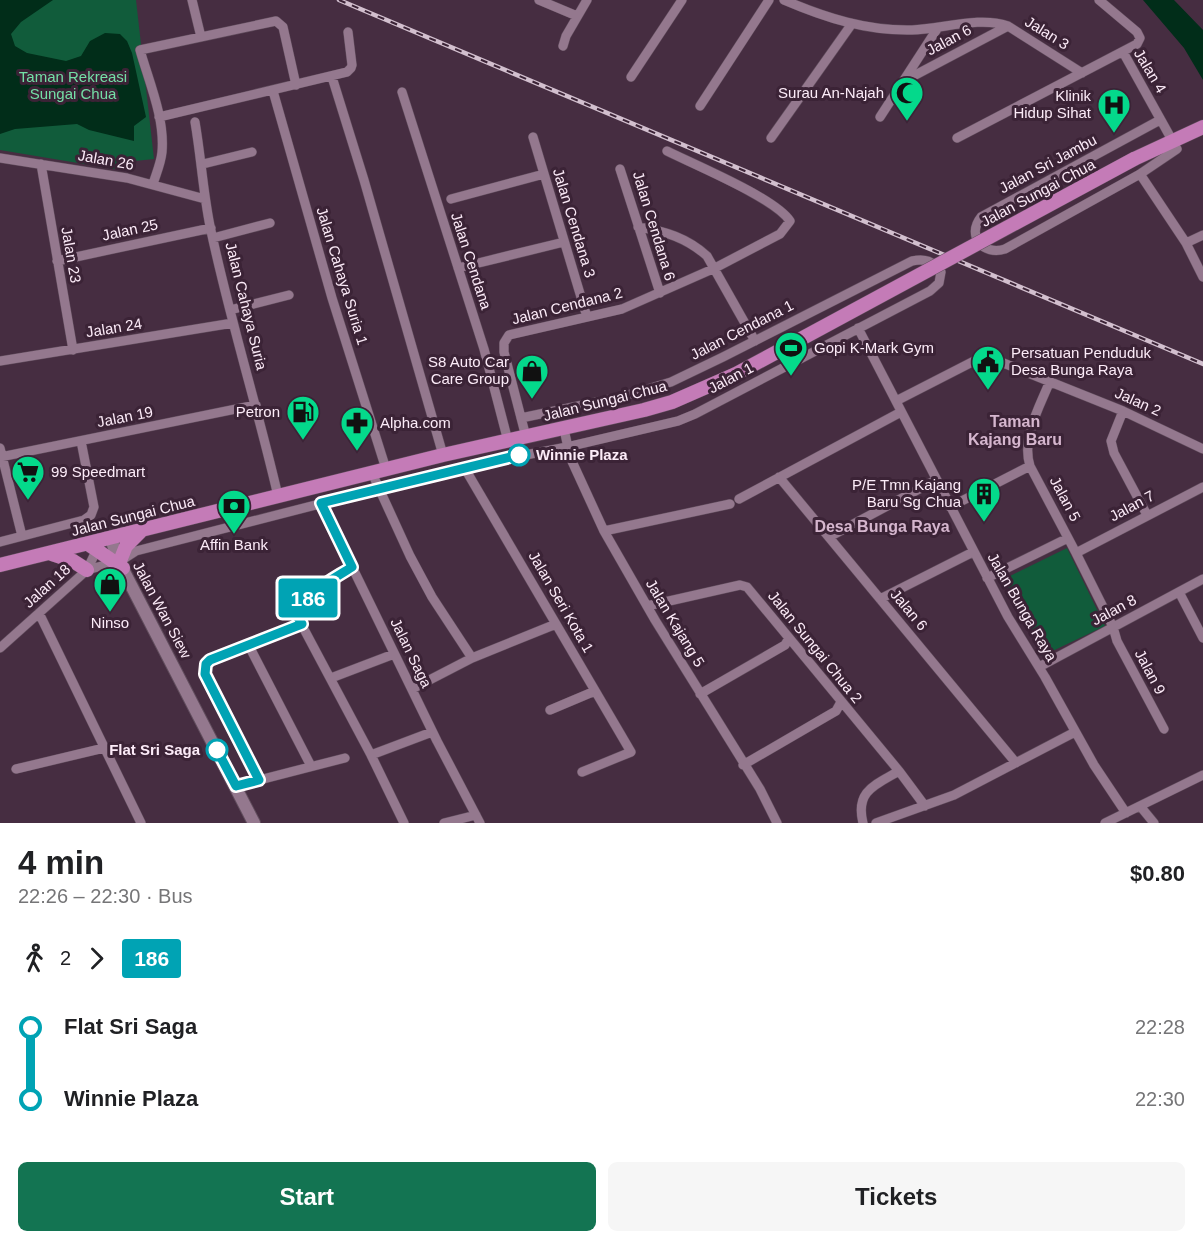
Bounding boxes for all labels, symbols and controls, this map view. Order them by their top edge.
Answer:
street label: Jalan 3 [1022,13,1072,53]
street label: Jalan 6 [923,21,974,58]
street label: Jalan 4 [1131,46,1170,96]
park label: Taman Rekreasi Sungai Chua [19,68,127,102]
mosque icon: Surau An-Najah [889,75,925,122]
place label: Surau An-Najah [778,84,884,101]
place label: Klinik Hidup Sihat [1013,87,1092,121]
hospital icon: Klinik Hidup Sihat [1096,87,1132,134]
street label: Jalan Sri Jambu [996,131,1099,196]
street label: Jalan 26 [77,146,135,173]
street label: Jalan Sungai Chua [978,155,1098,230]
street label: Jalan Cendana 3 [550,166,599,280]
street label: Jalan Cendana 6 [630,169,679,283]
street label: Jalan Cahaya Suria 1 [313,205,372,347]
street label: Jalan Cendana [448,210,495,312]
street label: Jalan 25 [100,215,159,244]
street label: Jalan 23 [58,226,85,284]
street label: Jalan Cahaya Suria [222,240,271,372]
street label: Jalan Cendana 2 [510,284,624,327]
street label: Jalan Cendana 1 [687,296,796,363]
street label: Jalan 24 [85,315,143,340]
sports icon: Gopi K-Mark Gym [773,330,809,377]
place label: Gopi K-Mark Gym [814,339,934,356]
public building icon: Persatuan Penduduk Desa Bunga Raya [970,344,1006,391]
place label: Persatuan Penduduk Desa Bunga Raya [1011,344,1152,378]
place label: S8 Auto Car Care Group [428,353,509,387]
shop icon: S8 Auto Car Care Group [514,353,550,400]
street label: Jalan 1 [705,359,756,396]
street label: Jalan Sungai Chua [541,377,669,424]
street label: Jalan 2 [1113,384,1164,419]
fuel station icon: Petron [285,394,321,441]
street label: Jalan 19 [95,403,154,430]
place label: Petron [236,403,280,420]
pharmacy icon: Alpha.com [339,405,375,452]
district label: Taman Kajang Baru [968,413,1062,448]
place label: Alpha.com [380,414,451,431]
marker: Winnie Plaza [508,444,530,466]
place label: Winnie Plaza [536,446,628,463]
supermarket icon: 99 Speedmart [10,454,46,501]
place label: 99 Speedmart [51,463,146,480]
street label: Jalan 5 [1047,473,1084,524]
place label: P/E Tmn Kajang Baru Sg Chua [852,476,962,510]
building icon: P/E Tmn Kajang Baru Sg Chua [966,476,1002,523]
street label: Jalan 7 [1106,487,1157,524]
bank icon: Affin Bank [216,488,252,535]
street label: Jalan Sungai Chua [69,492,197,539]
district label: Desa Bunga Raya [814,518,950,535]
place label: Affin Bank [200,536,269,553]
street label: Jalan Seri Kota 1 [526,548,597,655]
street label: Jalan Bunga Raya [984,549,1061,665]
street label: Jalan Wan Siew [130,559,195,661]
street label: Jalan 18 [20,560,73,611]
shop icon: Ninso [92,566,128,613]
street label: Jalan Kajang 5 [643,576,708,670]
line badge: 186 [274,578,342,618]
street label: Jalan 6 [887,586,931,634]
text: 186 [290,587,326,610]
street label: Jalan Sungai Chua 2 [765,587,866,706]
street label: Jalan 8 [1088,591,1139,628]
place label: Ninso [91,614,129,631]
street label: Jalan Saga [387,615,436,691]
street label: Jalan 9 [1132,646,1169,697]
marker: Flat Sri Saga [206,739,228,761]
place label: Flat Sri Saga [109,741,201,758]
text: 4 min [18,844,104,881]
text: $0.80 [1130,861,1185,886]
text: 22:26 – 22:30 · Bus [18,885,193,907]
icon: walk [18,942,51,975]
icon: forward [80,942,113,975]
text: 2 [60,947,71,969]
text: 186 [134,947,169,970]
text: Flat Sri Saga [64,1014,197,1039]
text: 22:28 [1135,1016,1185,1038]
text: Winnie Plaza [64,1086,198,1111]
text: 22:30 [1135,1088,1185,1110]
button: Start [18,1162,596,1231]
button: Tickets [608,1162,1185,1231]

